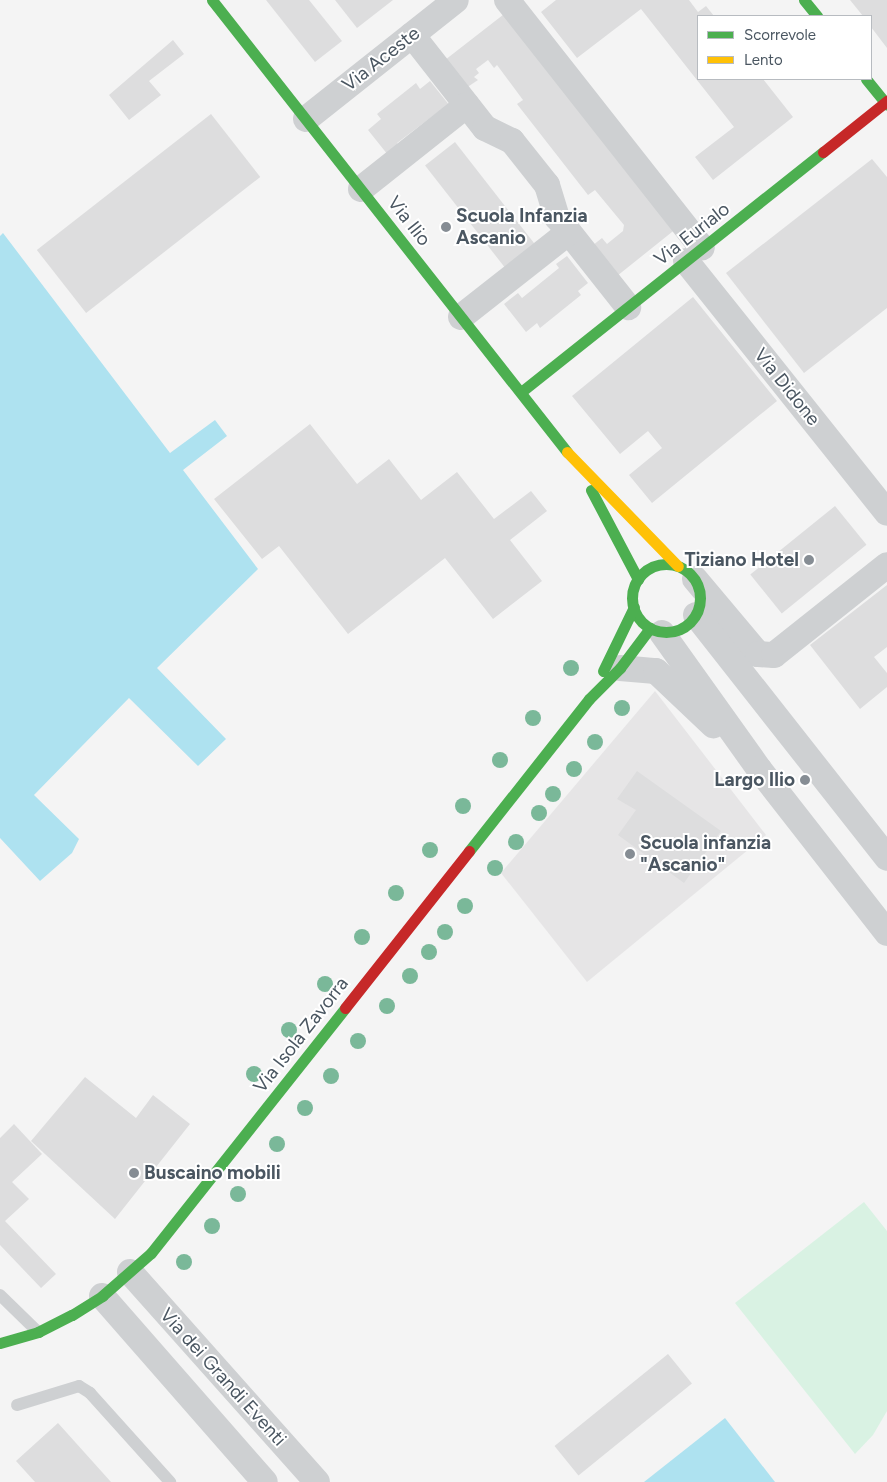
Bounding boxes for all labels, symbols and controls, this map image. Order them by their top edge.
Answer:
legend [697,15,872,80]
street label: Via Aceste [338,22,424,96]
text: Scorrevole [744,26,816,44]
text: Lento [744,51,783,69]
street label: Via Ilio [383,192,435,250]
street label: Via Eurialo [650,197,734,271]
place label: Scuola Infanzia Ascanio [456,205,588,249]
marker: Scuola Infanzia Ascanio [440,221,452,233]
street label: Via Didone [749,344,825,430]
place label: Tiziano Hotel [684,549,799,571]
marker: Tiziano Hotel [803,554,815,566]
place label: Largo Ilio [714,769,795,791]
marker: Largo Ilio [799,774,811,786]
place label: Scuola infanzia "Ascanio" [640,832,771,876]
marker: Scuola infanzia "Ascanio" [624,848,636,860]
street label: Via Isola Zavorra [249,973,353,1097]
place label: Buscaino mobili [144,1162,281,1184]
marker: Buscaino mobili [128,1167,140,1179]
street label: Via dei Grandi Eventi [155,1303,291,1451]

